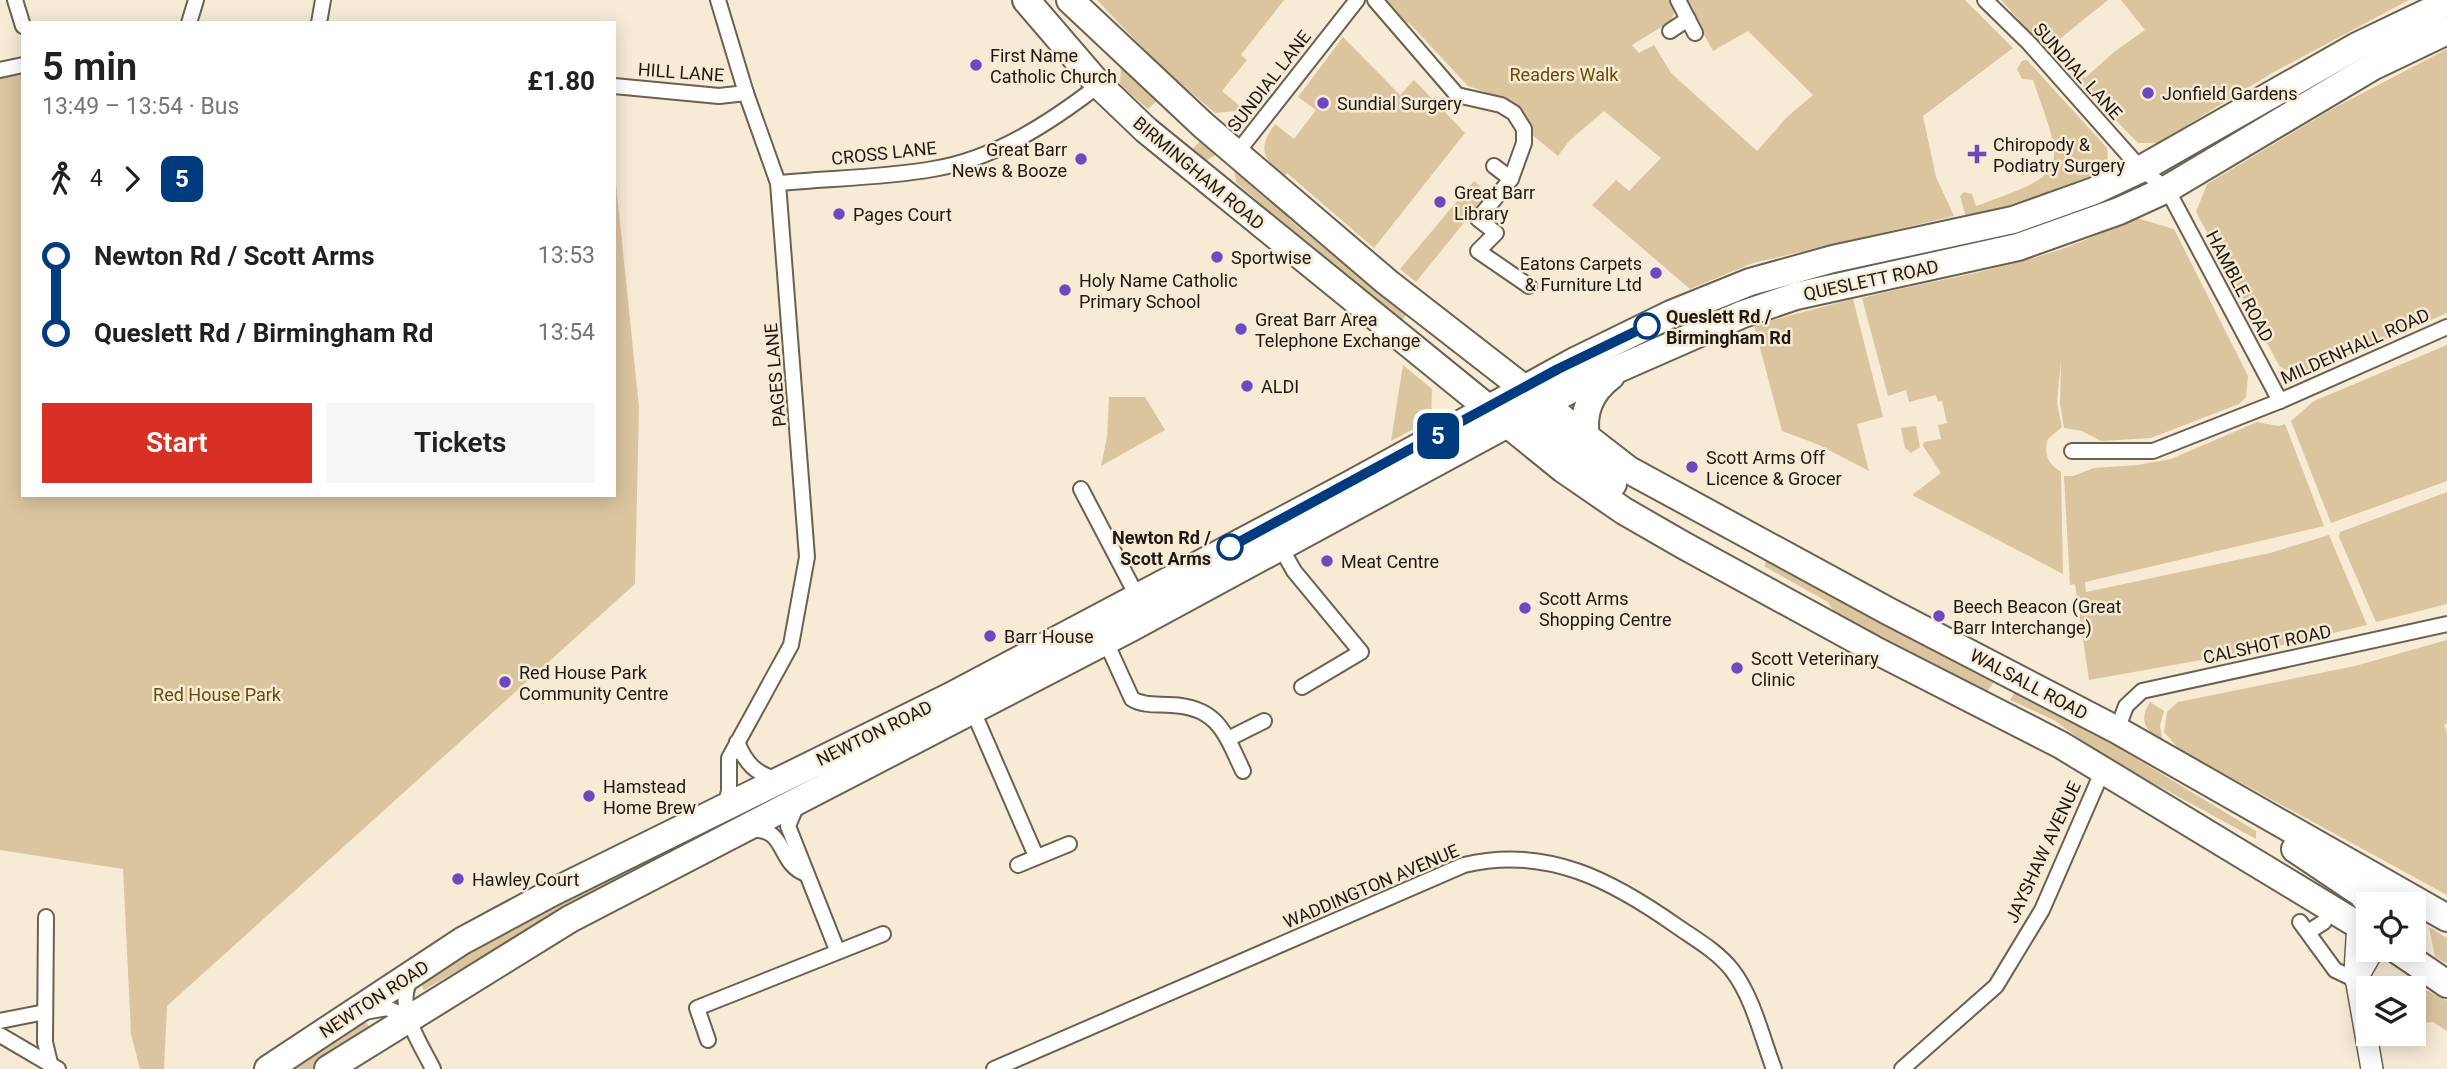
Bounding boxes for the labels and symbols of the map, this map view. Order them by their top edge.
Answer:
street label: SUNDIAL LANE [2029,18,2127,124]
street label: SUNDIAL LANE [1223,26,1315,136]
place label: First Name Catholic Church [990,45,1117,87]
marker: First Name Catholic Church [968,57,984,73]
street label: HILL LANE [637,59,725,85]
park label: Readers Walk [1510,64,1619,85]
place label: Jonfield Gardens [2162,83,2298,104]
marker: Jonfield Gardens [2140,85,2156,101]
place label: Sundial Surgery [1337,93,1462,114]
marker: Sundial Surgery [1315,95,1331,111]
street label: BIRMINGHAM ROAD [1129,112,1269,234]
place label: Chiropody & Podiatry Surgery [1993,134,2125,176]
street label: CROSS LANE [830,137,938,169]
place label: Great Barr News & Booze [952,139,1067,181]
marker: Chiropody & Podiatry Surgery [1967,144,1987,164]
marker: Great Barr News & Booze [1073,151,1089,167]
place label: Great Barr Library [1454,182,1535,224]
marker: Great Barr Library [1432,194,1448,210]
place label: Pages Court [853,204,952,225]
marker: Pages Court [831,206,847,222]
street label: HAMBLE ROAD [2202,227,2278,345]
place label: Sportwise [1231,247,1311,268]
marker: Sportwise [1209,249,1225,265]
place label: Eatons Carpets & Furniture Ltd [1520,253,1642,295]
street label: QUESLETT ROAD [1801,255,1941,305]
marker: Eatons Carpets & Furniture Ltd [1648,265,1664,281]
place label: Holy Name Catholic Primary School [1079,270,1238,312]
marker: Holy Name Catholic Primary School [1057,282,1073,298]
street label: MILDENHALL ROAD [2277,304,2433,388]
place label: Queslett Rd / Birmingham Rd [1666,306,1791,348]
place label: Great Barr Area Telephone Exchange [1255,309,1420,351]
marker: Queslett Rd / Birmingham Rd [1634,313,1660,339]
marker: Great Barr Area Telephone Exchange [1233,321,1249,337]
street label: PAGES LANE [760,322,790,428]
place label: ALDI [1261,376,1299,397]
marker: ALDI [1239,378,1255,394]
line badge: 5 [1415,413,1461,459]
place label: Scott Arms Off Licence & Grocer [1706,447,1842,489]
marker: Scott Arms Off Licence & Grocer [1684,459,1700,475]
place label: Newton Rd / Scott Arms [1112,527,1211,569]
marker: Newton Rd / Scott Arms [1217,534,1243,560]
place label: Meat Centre [1341,551,1439,572]
marker: Meat Centre [1319,553,1335,569]
place label: Scott Arms Shopping Centre [1539,588,1672,630]
place label: Beech Beacon (Great Barr Interchange) [1953,596,2121,639]
marker: Scott Arms Shopping Centre [1517,600,1533,616]
marker: Beech Beacon (Great Barr Interchange) [1931,608,1947,624]
street label: CALSHOT ROAD [2201,620,2333,668]
place label: Barr House [1004,626,1094,647]
marker: Barr House [982,628,998,644]
street label: WALSALL ROAD [1967,644,2091,724]
place label: Scott Veterinary Clinic [1751,648,1879,690]
marker: Scott Veterinary Clinic [1729,660,1745,676]
place label: Red House Park Community Centre [519,662,668,704]
marker: Red House Park Community Centre [497,674,513,690]
park label: Red House Park [153,684,282,705]
street label: NEWTON ROAD [813,696,935,770]
place label: Hamstead Home Brew [603,776,697,818]
street label: JAYSHAW AVENUE [2001,778,2085,926]
marker: Hamstead Home Brew [581,788,597,804]
street label: WADDINGTON AVENUE [1280,839,1462,933]
place label: Hawley Court [472,869,579,890]
marker: Hawley Court [450,871,466,887]
street label: NEWTON ROAD [315,956,433,1042]

